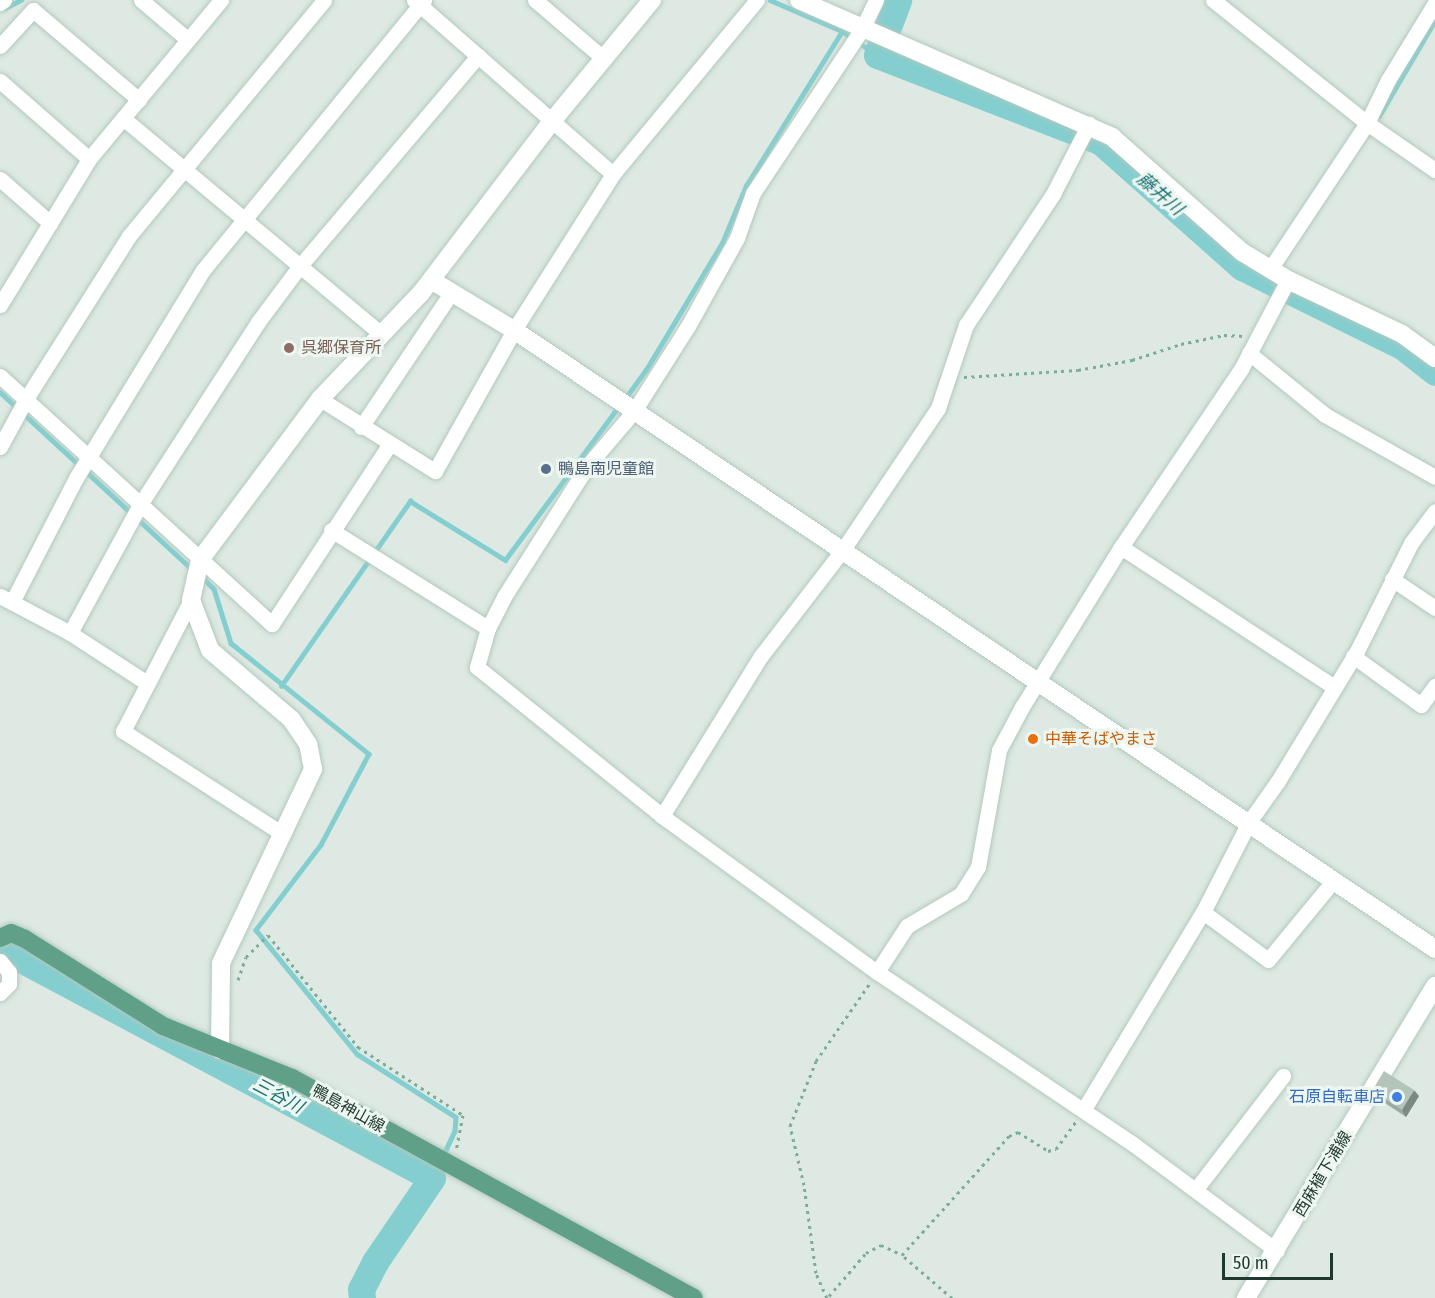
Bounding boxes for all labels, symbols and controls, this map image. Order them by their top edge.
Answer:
water label: 藤井川 [1133,168,1187,220]
place label: 呉郷保育所 [301,338,381,358]
marker: 呉郷保育所 [282,341,296,355]
place label: 鴨島南児童館 [558,459,654,479]
marker: 鴨島南児童館 [539,462,553,476]
place label: 中華そばやまさ [1045,729,1157,749]
marker: 中華そばやまさ [1026,732,1040,746]
water label: 三谷川 [249,1074,307,1118]
street label: 鴨島神山線 [308,1081,388,1137]
place label: 石原自転車店 [1289,1087,1385,1107]
marker: 石原自転車店 [1390,1090,1404,1104]
street label: 西麻植下浦線 [1290,1128,1356,1220]
scale bar [1225,1241,1336,1279]
text: 50 m [1233,1252,1269,1274]

